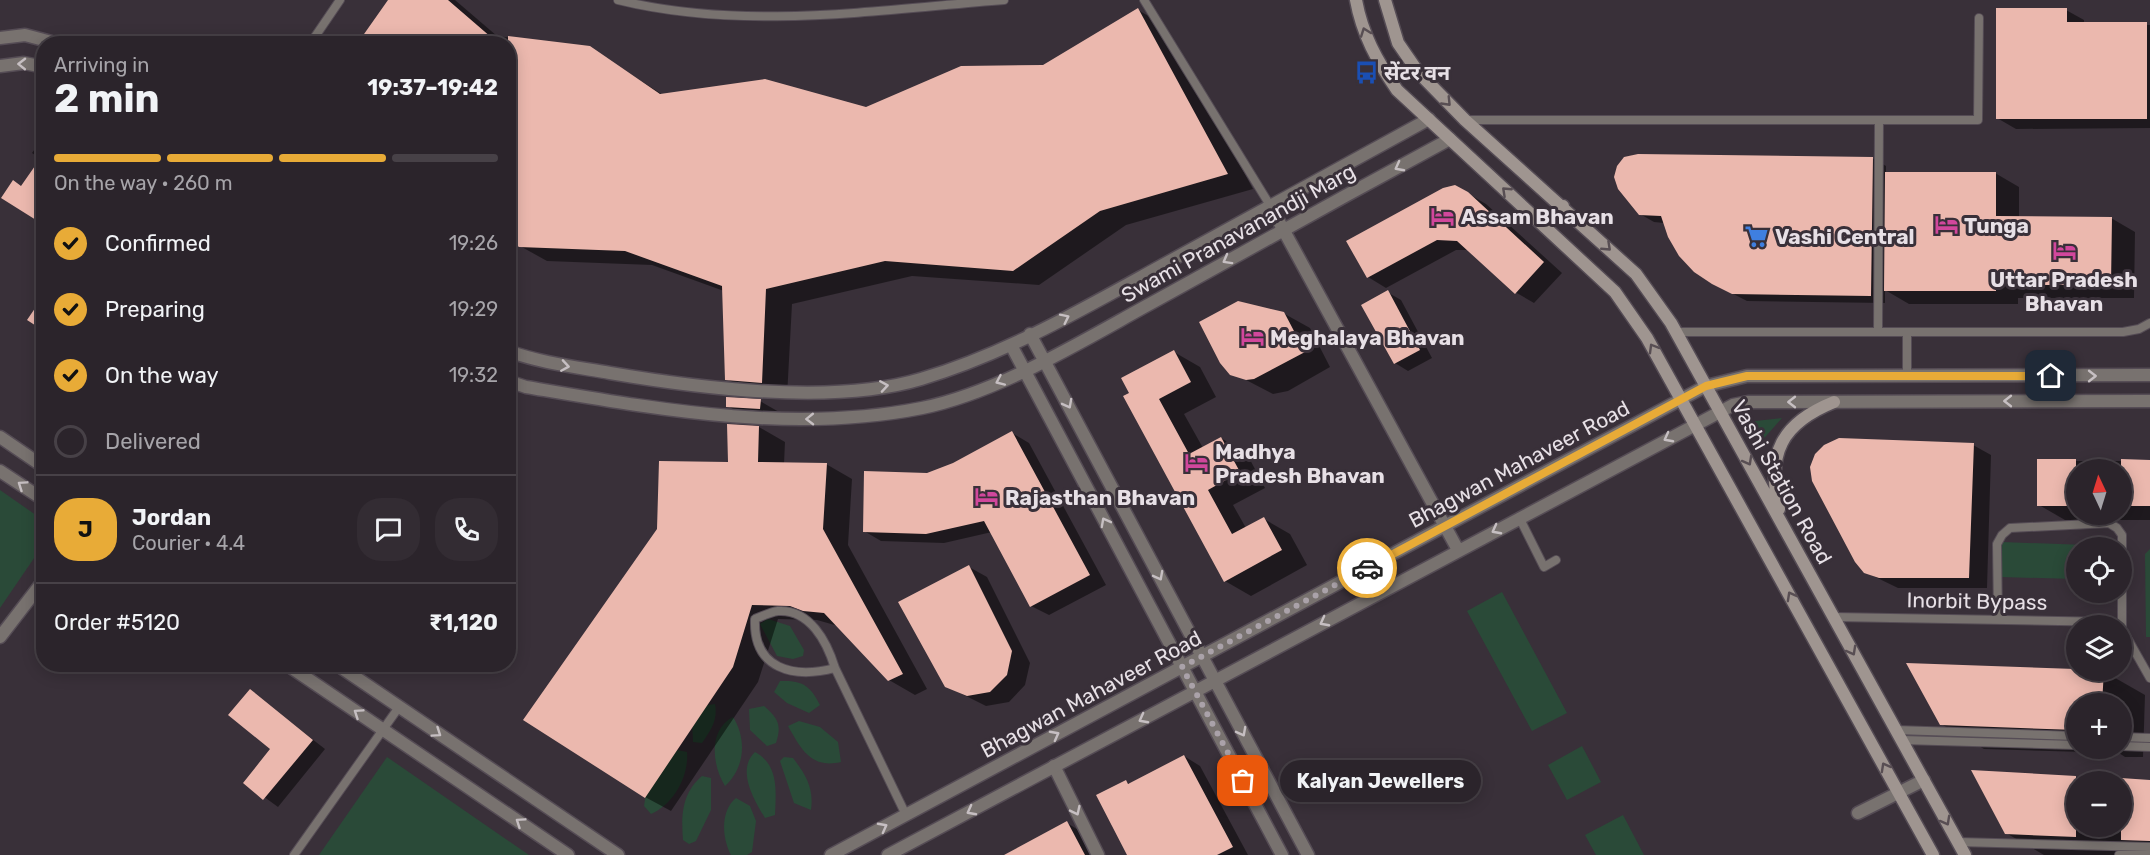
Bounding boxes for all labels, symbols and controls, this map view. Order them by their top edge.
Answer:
one-way arrow [1359,27,1372,38]
text: Arriving in [54,53,149,77]
one-way arrow [17,58,26,70]
bus stop icon: सेंटर वन [1353,59,1379,85]
place label: सेंटर वन [1384,60,1451,85]
text: 19:37–19:42 [367,74,498,101]
text: 2 min [54,76,160,122]
one-way arrow [1439,94,1450,105]
street label: Swami Pranavanandji Marg [1117,158,1359,308]
one-way arrow [1394,160,1405,171]
text: On the way · 260 m [54,171,232,195]
one-way arrow [1503,187,1513,198]
hotel icon: Assam Bhavan [1430,203,1456,229]
place label: Assam Bhavan [1461,204,1614,229]
hotel icon: Tunga [1933,212,1959,238]
place label: Tunga [1964,213,2029,238]
supermarket icon: Vashi Central [1744,223,1770,249]
place label: Vashi Central [1775,224,1915,249]
icon: check [54,227,87,260]
text: Confirmed [105,230,211,257]
text: 19:26 [449,231,498,255]
hotel icon: Uttar Pradesh Bhavan [2051,238,2077,264]
one-way arrow [1600,239,1611,250]
one-way arrow [1223,253,1234,265]
place label: Uttar Pradesh Bhavan [1990,267,2138,316]
icon: check [54,293,87,326]
text: Preparing [105,296,205,323]
text: 19:29 [449,297,498,321]
one-way arrow [1059,314,1070,325]
hotel icon: Meghalaya Bhavan [1239,324,1265,350]
place label: Meghalaya Bhavan [1270,325,1465,350]
one-way arrow [1649,344,1660,354]
pin [2025,350,2076,401]
icon: check [54,359,87,392]
one-way arrow [560,359,570,371]
icon: home [2034,359,2067,392]
text: On the way [105,362,219,389]
text: 19:32 [449,363,498,387]
one-way arrow [2088,370,2097,382]
one-way arrow [995,374,1006,386]
one-way arrow [879,380,888,392]
street label: Bhagwan Mahaveer Road [1404,395,1634,533]
one-way arrow [2003,395,2012,407]
street label: Vashi Station Road [1727,396,1837,568]
one-way arrow [1787,396,1796,408]
one-way arrow [1061,398,1072,408]
one-way arrow [805,412,814,425]
text: Delivered [105,428,201,455]
one-way arrow [1664,431,1674,442]
place label: Madhya Pradesh Bhavan [1215,439,1385,488]
hotel icon: Madhya Pradesh Bhavan [1184,450,1210,476]
one-way arrow [1741,455,1752,466]
north arrow [2066,459,2132,525]
map controls [2066,459,2132,837]
one-way arrow [17,482,28,493]
hotel icon: Rajasthan Bhavan [974,484,1000,510]
place label: Rajasthan Bhavan [1005,485,1195,510]
button: chat [357,498,420,561]
button: phone [435,498,498,561]
text: Jordan [132,504,211,531]
text: J [78,516,93,543]
one-way arrow [1101,518,1112,529]
one-way arrow [1492,523,1502,534]
text: Courier · 4.4 [132,531,245,555]
button: locate [2066,537,2132,603]
courier [1337,538,1397,598]
icon: car [1351,552,1384,585]
one-way arrow [1152,570,1163,581]
street label: Inorbit Bypass [1907,587,2047,615]
one-way arrow [1786,592,1798,602]
text: Order #5120 [54,609,180,636]
text: ₹1,120 [429,609,498,636]
one-way arrow [1320,615,1330,626]
button: layers [2066,615,2132,681]
street label: Bhagwan Mahaveer Road [976,625,1206,763]
one-way arrow [1845,644,1856,655]
button: + [2066,693,2132,759]
one-way arrow [354,709,365,720]
one-way arrow [1139,712,1150,723]
one-way arrow [431,725,441,737]
one-way arrow [1235,726,1246,737]
one-way arrow [1048,731,1059,742]
pin [1217,755,1268,806]
callout: Kalyan Jewellers [1279,760,1480,802]
one-way arrow [1881,763,1892,773]
icon: bag [1226,764,1259,797]
text: Kalyan Jewellers [1297,769,1464,793]
button: − [2066,771,2132,837]
one-way arrow [967,803,978,815]
one-way arrow [1068,804,1080,815]
one-way arrow [1939,815,1950,825]
one-way arrow [515,818,526,829]
one-way arrow [877,823,887,834]

